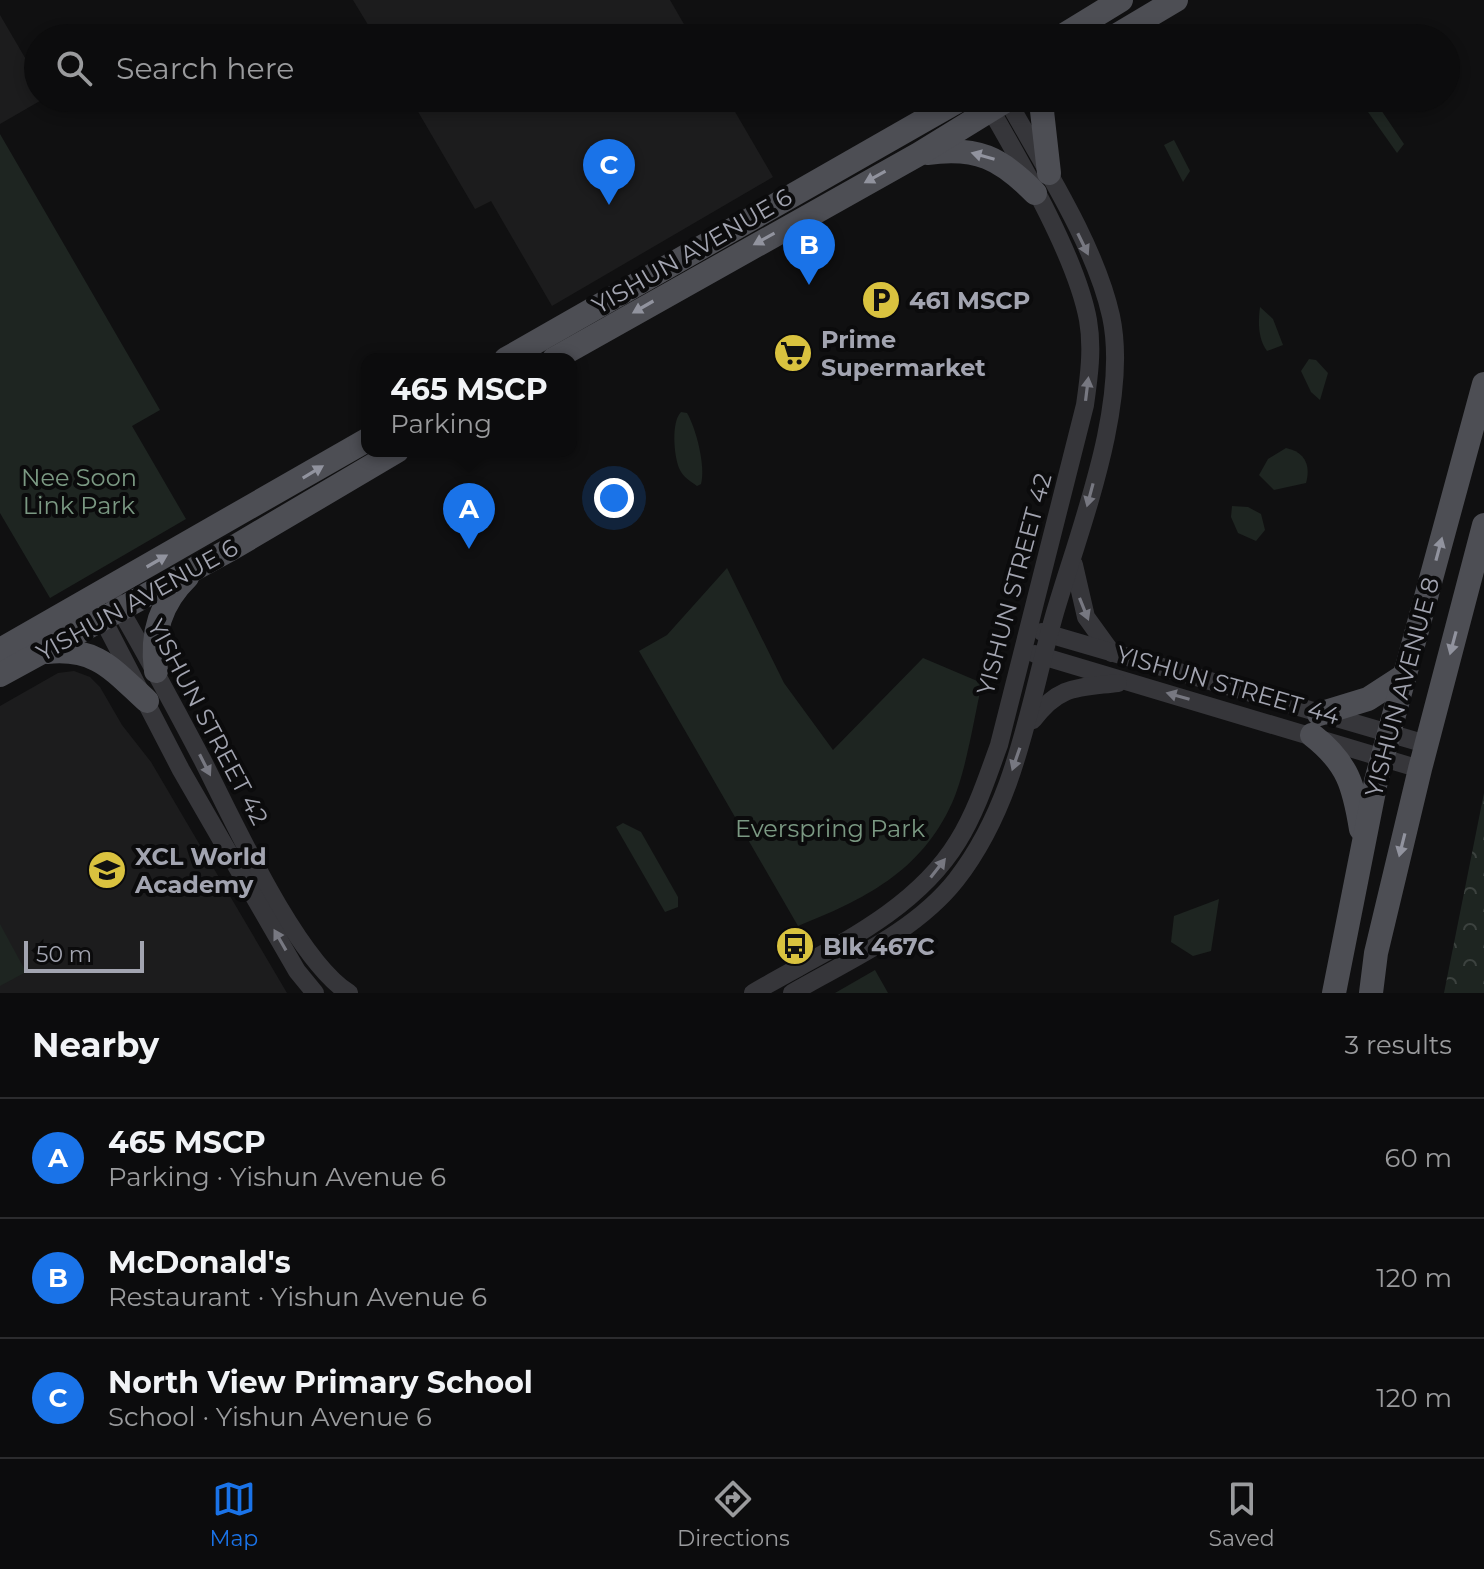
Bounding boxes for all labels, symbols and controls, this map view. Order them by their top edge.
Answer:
search box [24,24,1460,112]
icon: search [52,46,96,90]
text: Search here [116,50,294,87]
pin: C [583,139,635,205]
one-way arrow [970,149,994,162]
one-way arrow [864,170,886,184]
street label: YISHUN AVENUE 6 [587,182,797,320]
pin: B [783,219,835,285]
one-way arrow [753,232,775,246]
one-way arrow [1076,232,1089,255]
parking icon: 461 MSCP [860,279,902,321]
place label: 461 MSCP [909,286,1030,315]
one-way arrow [632,300,654,314]
place label: Prime Supermarket [821,325,986,382]
supermarket icon: Prime Supermarket [772,332,814,374]
popup [361,353,577,457]
text: 465 MSCP [390,371,548,408]
one-way arrow [1081,376,1094,401]
text: Parking [390,408,492,440]
park label: Nee Soon Link Park [21,463,137,520]
one-way arrow [302,465,324,479]
street label: YISHUN STREET 42 [970,470,1058,698]
your location [594,478,634,518]
one-way arrow [1083,482,1095,507]
pin: A [443,483,495,549]
street label: YISHUN AVENUE 6 [31,533,243,667]
one-way arrow [1433,536,1446,560]
one-way arrow [146,555,169,569]
street label: YISHUN AVENUE 8 [1359,574,1445,800]
one-way arrow [1078,597,1091,621]
street label: YISHUN STREET 42 [142,614,274,830]
one-way arrow [1446,630,1458,655]
street label: YISHUN STREET 44 [1113,639,1343,731]
one-way arrow [1165,689,1189,702]
one-way arrow [1010,747,1022,771]
one-way arrow [197,754,211,776]
park label: Everspring Park [735,814,926,843]
one-way arrow [1395,832,1408,857]
place label: XCL World Academy [134,842,267,899]
school or university icon: XCL World Academy [86,849,128,891]
one-way arrow [929,858,945,878]
bus stop icon: Blk 467C [774,925,816,967]
one-way arrow [273,929,287,952]
place label: Blk 467C [823,932,935,961]
scale bar [24,937,144,973]
text: 50 m [36,941,92,968]
text: Nearby [32,1024,159,1066]
text: 3 results [1345,1029,1452,1061]
text: 465 MSCP [108,1124,266,1161]
text: A [48,1142,68,1174]
text: 60 m [1385,1142,1452,1174]
text: Parking · Yishun Avenue 6 [108,1161,446,1193]
text: McDonald's [108,1244,291,1281]
text: B [48,1262,68,1294]
text: 120 m [1376,1262,1452,1294]
text: Restaurant · Yishun Avenue 6 [108,1281,487,1313]
text: North View Primary School [108,1364,533,1401]
text: C [49,1382,67,1414]
text: 120 m [1376,1382,1452,1414]
text: School · Yishun Avenue 6 [108,1401,432,1433]
tab: Map [209,1477,258,1552]
tab: Directions [677,1477,790,1552]
tab: Saved [1209,1477,1275,1552]

